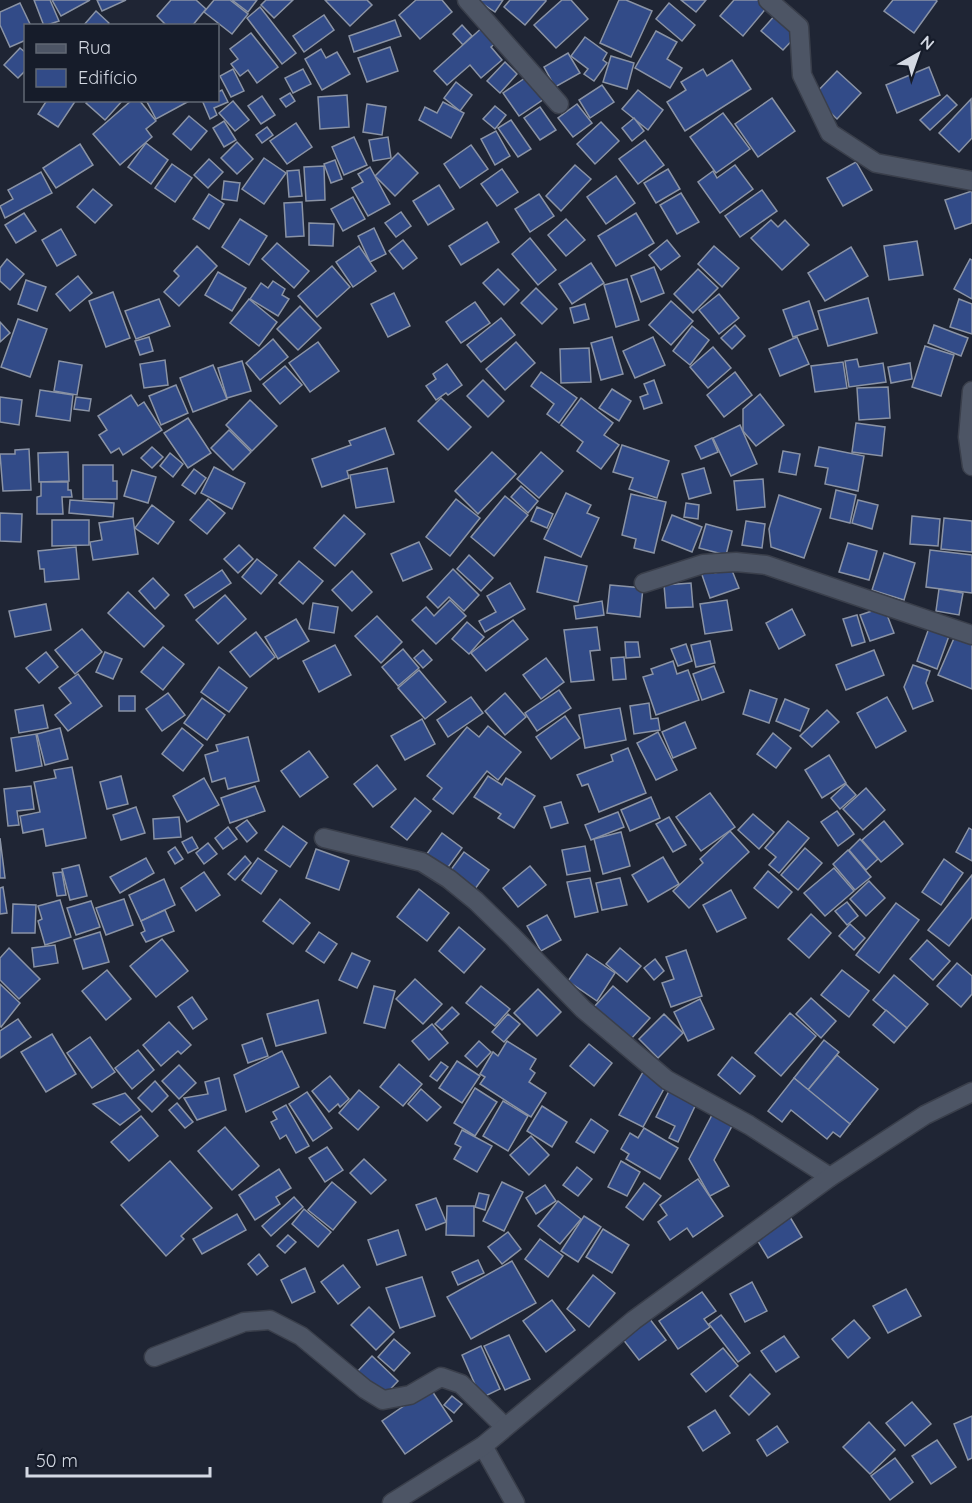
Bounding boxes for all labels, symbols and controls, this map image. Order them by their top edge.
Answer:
legend [24,24,219,102]
north arrow [888,24,948,84]
text: N [917,31,939,54]
text: Rua [78,36,111,59]
text: Edifício [78,66,137,89]
scale bar [27,1440,210,1478]
text: 50 m [36,1449,78,1472]

